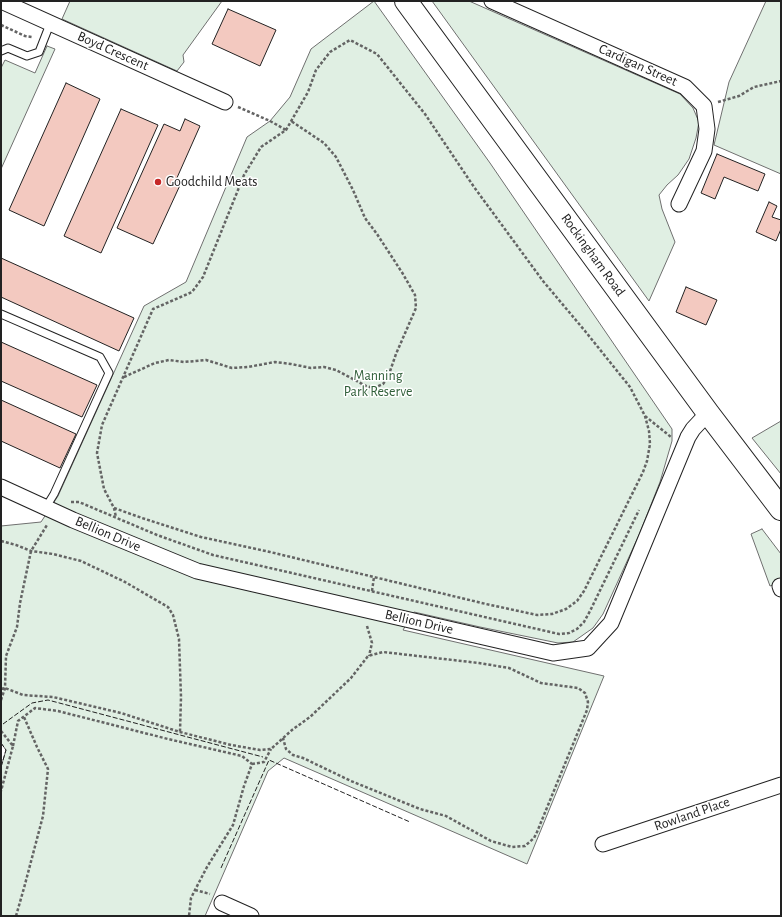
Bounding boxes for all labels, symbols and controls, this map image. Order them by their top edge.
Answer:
street label: Boyd Crescent [75,28,151,74]
street label: Cardigan Street [596,40,680,90]
place label: Goodchild Meats [166,174,258,190]
marker: Goodchild Meats [153,177,163,187]
street label: Rockingham Road [557,210,629,300]
park label: Manning Park Reserve [344,368,412,400]
street label: Bellion Drive [73,513,143,555]
street label: Bellion Drive [383,606,455,638]
street label: Rowland Place [652,793,732,835]

